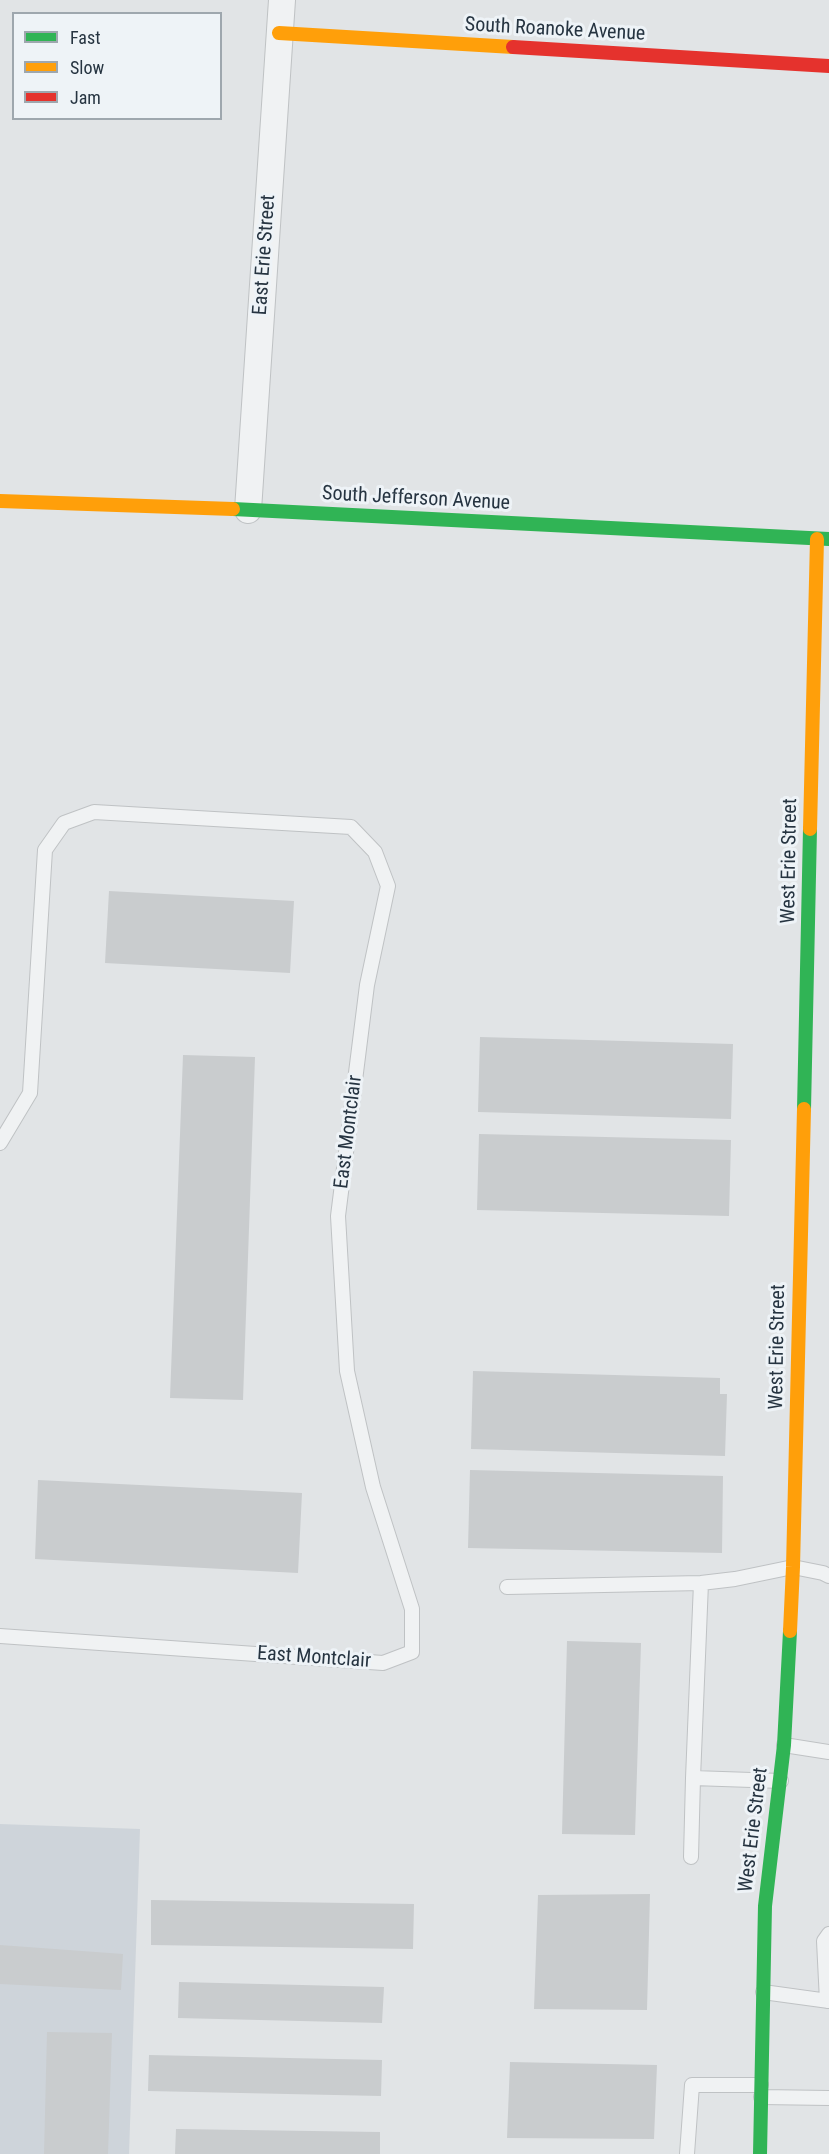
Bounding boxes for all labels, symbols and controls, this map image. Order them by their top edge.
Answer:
legend [12,12,222,120]
street label: South Roanoke Avenue [464,13,646,47]
text: Fast [70,27,101,48]
text: Slow [70,57,104,78]
text: Jam [70,87,101,108]
street label: East Erie Street [249,194,281,316]
street label: South Jefferson Avenue [321,482,511,516]
street label: West Erie Street [777,798,803,924]
street label: East Montclair [330,1074,368,1190]
street label: West Erie Street [765,1284,791,1410]
street label: East Montclair [256,1642,372,1674]
street label: West Erie Street [734,1766,774,1894]

